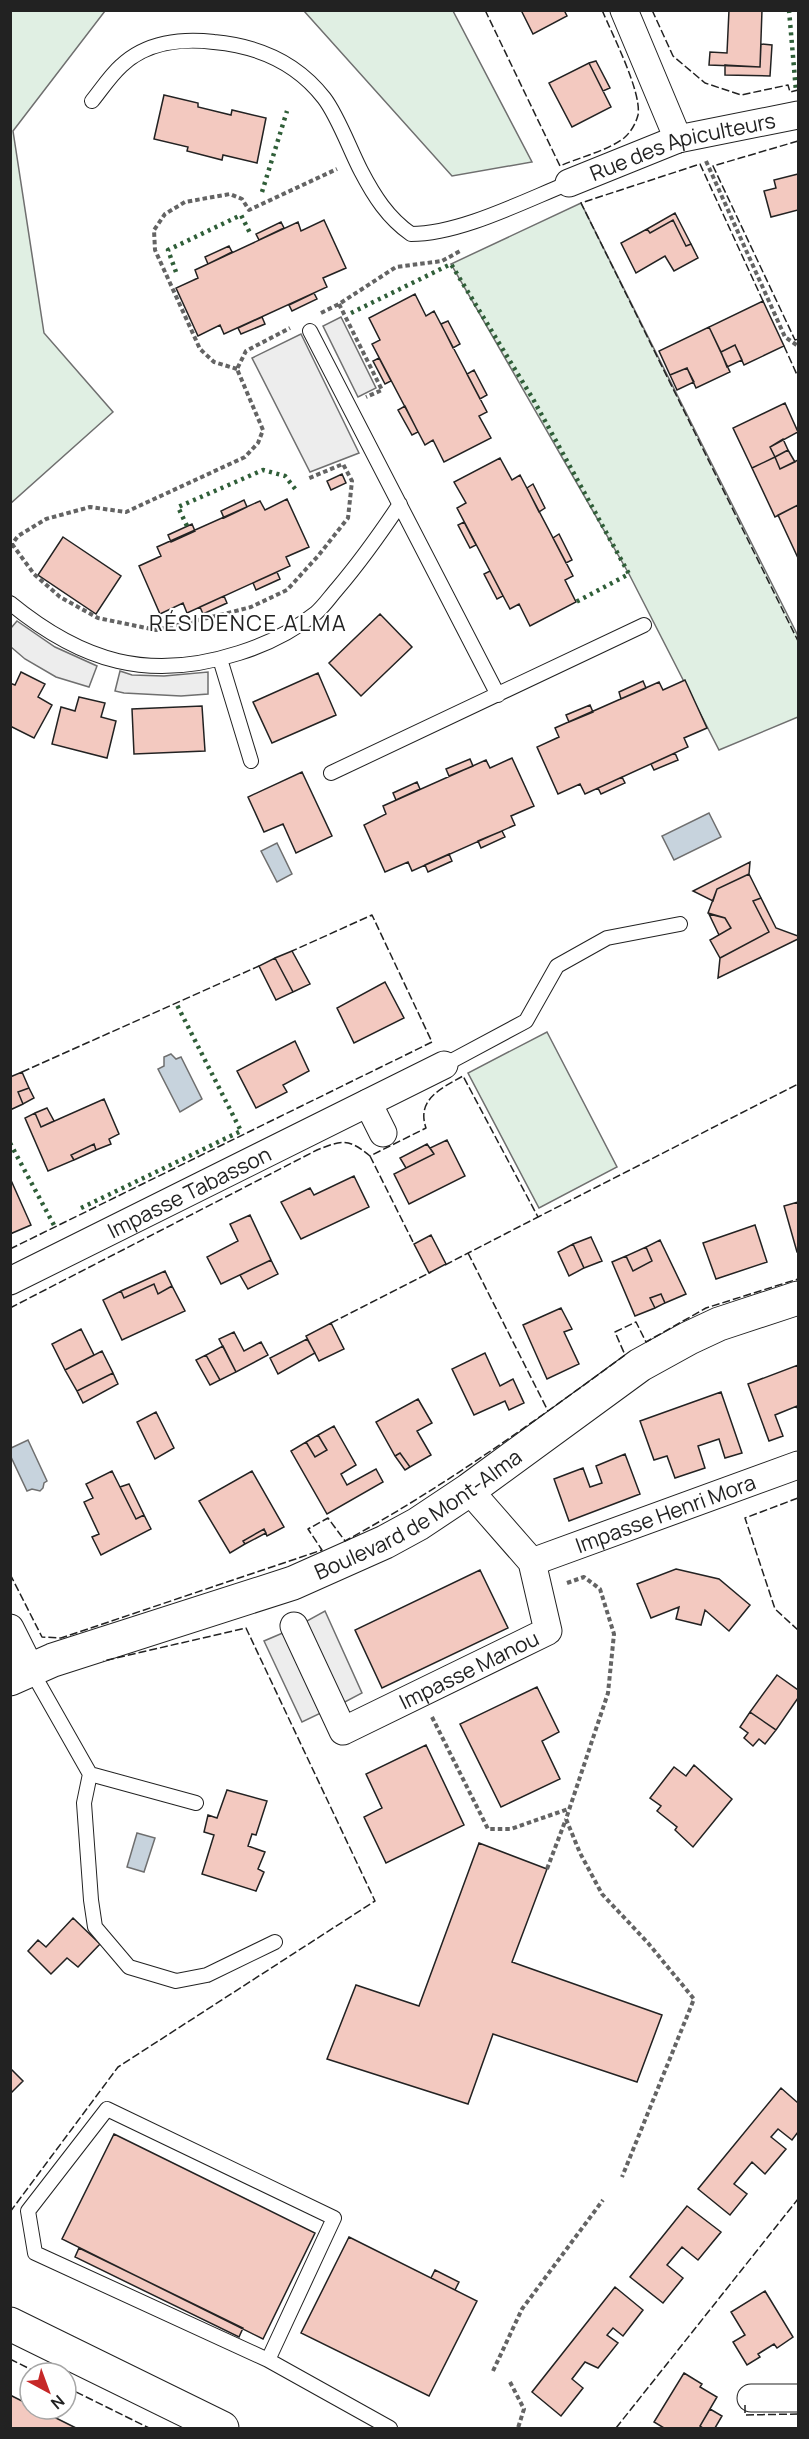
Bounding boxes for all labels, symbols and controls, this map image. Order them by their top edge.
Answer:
street label: Rue des Apiculteurs [586,106,778,187]
district label: RÉSIDENCE ALMA [149,608,347,638]
street label: Impasse Tabasson [103,1139,275,1244]
street label: Boulevard de Mont-Alma [310,1442,527,1586]
street label: Impasse Henri Mora [571,1468,759,1559]
street label: Impasse Manou [394,1624,543,1715]
north arrow [18,2361,78,2421]
text: N [46,2390,69,2414]

